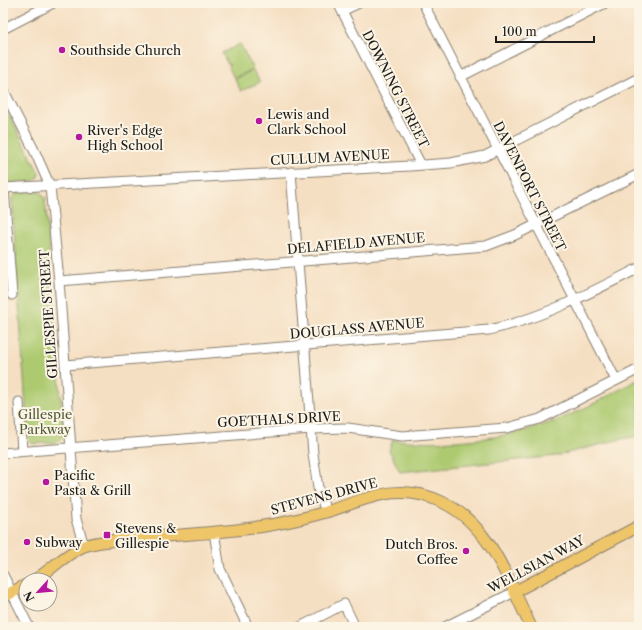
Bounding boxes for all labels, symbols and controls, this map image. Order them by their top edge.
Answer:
scale bar [496,18,594,44]
text: 100 m [502,24,537,39]
street label: DOWNING STREET [359,27,433,151]
place label: Southside Church [70,42,181,58]
marker: Southside Church [57,45,67,55]
place label: Lewis and Clark School [267,106,347,137]
marker: Lewis and Clark School [254,116,264,126]
street label: DAVENPORT STREET [490,118,570,254]
place label: River's Edge High School [87,122,163,153]
marker: River's Edge High School [74,132,84,142]
street label: CULLUM AVENUE [270,146,390,168]
street label: DELAFIELD AVENUE [286,229,426,257]
street label: GILLESPIE STREET [35,249,61,379]
street label: DOUGLASS AVENUE [289,314,425,342]
park label: Gillespie Parkway [18,406,72,437]
street label: GOETHALS DRIVE [217,408,341,430]
place label: Pacific Pasta & Grill [54,467,131,498]
street label: STEVENS DRIVE [269,474,379,518]
marker: Pacific Pasta & Grill [41,477,51,487]
place label: Stevens & Gillespie [115,520,177,551]
marker: Stevens & Gillespie [102,530,112,540]
street label: WELLSIAN WAY [484,531,588,597]
place label: Subway [35,534,83,550]
place label: Dutch Bros. Coffee [385,536,458,567]
marker: Subway [22,537,32,547]
marker: Dutch Bros. Coffee [461,546,471,556]
north arrow [18,572,58,612]
text: N [20,589,37,604]

